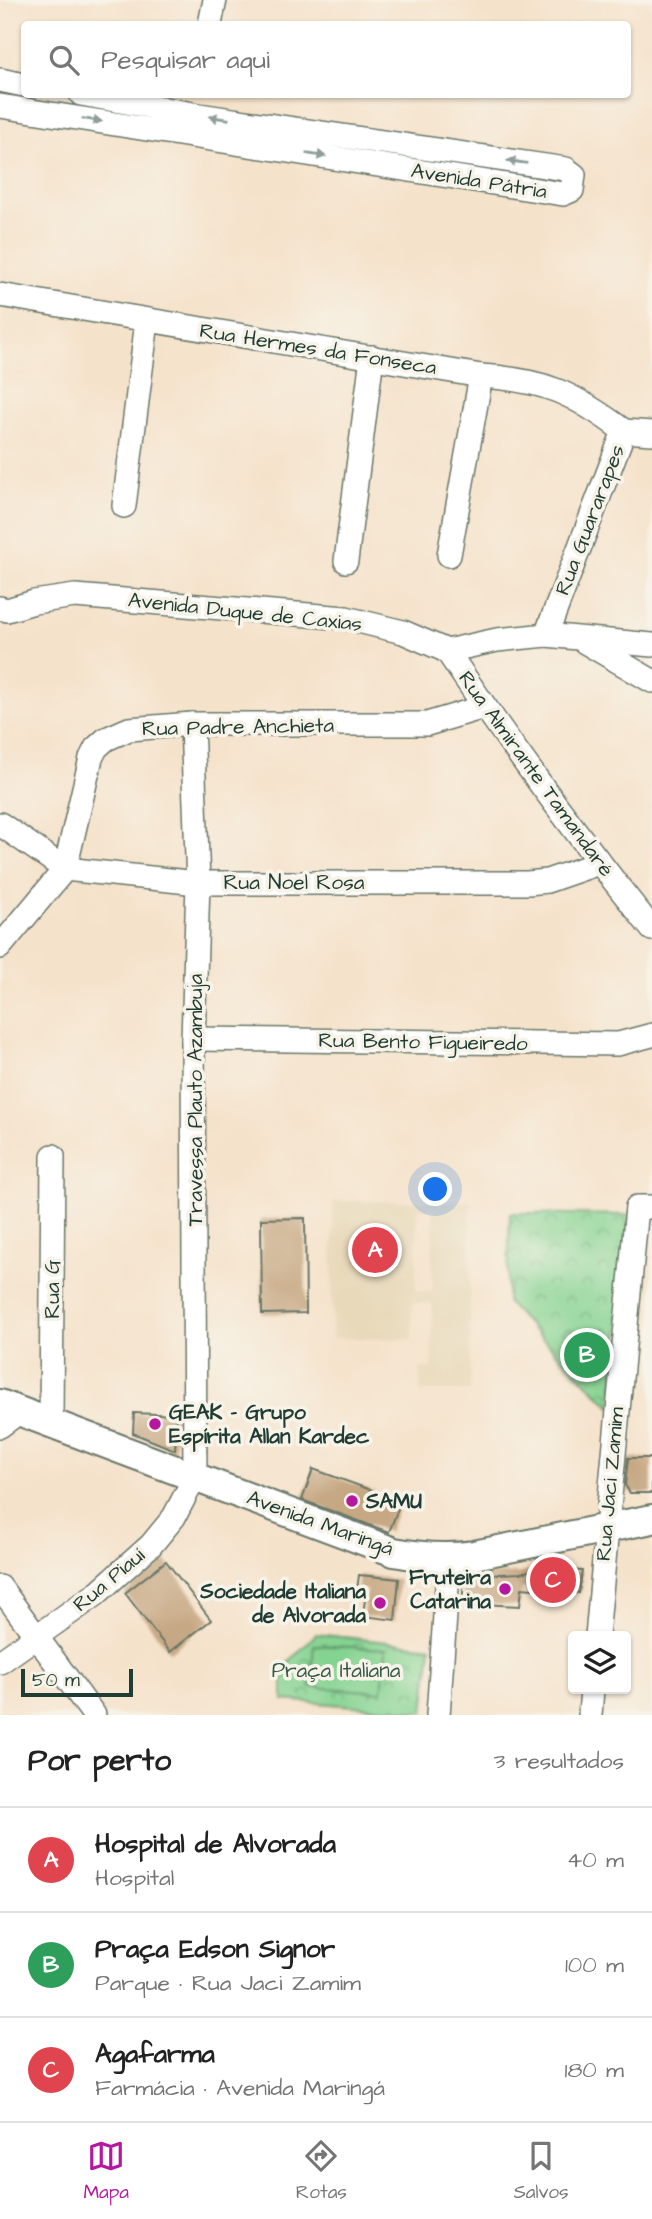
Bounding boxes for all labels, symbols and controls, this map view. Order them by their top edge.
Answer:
search box [21,21,631,98]
icon: search [45,41,83,79]
text: Pesquisar aqui [101,42,270,78]
one-way arrow [208,112,230,123]
one-way arrow [81,115,103,126]
one-way arrow [305,150,327,161]
street label: Avenida Pátria [409,156,549,206]
one-way arrow [506,156,528,167]
street label: Rua Hermes da Fonseca [197,316,439,382]
street label: Rua Guararapes [548,441,633,600]
street label: Avenida Duque de Caxias [127,585,363,639]
street label: Rua Almirante Tamandaré [451,665,621,883]
street label: Rua Padre Anchieta [142,711,335,743]
street label: Rua Noel Rosa [224,868,365,897]
street label: Travessa Plauto Azambuja [181,974,210,1226]
street label: Rua Bento Figueiredo [318,1026,528,1060]
your location [418,1172,452,1206]
pin: A [352,1224,398,1276]
street label: Rua G [38,1259,67,1319]
pin: B [564,1329,610,1381]
place label: GEAK - Grupo Espírita Allan Kardec [169,1398,370,1452]
street label: Rua Jaci Zamim [589,1405,631,1562]
marker: GEAK - Grupo Espírita Allan Kardec [147,1416,163,1432]
street label: Avenida Maringá [242,1483,398,1565]
place label: SAMU [365,1487,422,1516]
marker: SAMU [344,1493,360,1509]
street label: Rua Piauí [67,1541,152,1619]
pin: C [530,1554,576,1606]
place label: Fruteira Catarina [409,1563,491,1616]
place label: Sociedade Italiana de Alvorada [199,1577,366,1630]
marker: Fruteira Catarina [497,1581,513,1597]
marker: Sociedade Italiana de Alvorada [372,1595,388,1611]
map controls [568,1631,631,1694]
button: layers [568,1631,631,1694]
park label: Praça Italiana [272,1656,401,1685]
scale bar [21,1666,133,1698]
text: 50 m [32,1667,80,1694]
text: Por perto [28,1740,171,1782]
text: 3 resultados [494,1745,624,1777]
text: Hospital de Alvorada [95,1826,336,1862]
text: A [44,1844,58,1876]
text: 40 m [567,1844,624,1876]
text: Hospital [95,1862,174,1894]
text: Praça Edson Signor [95,1931,335,1967]
text: B [43,1949,59,1981]
text: 100 m [565,1949,624,1981]
text: Parque · Rua Jaci Zamim [95,1967,361,1999]
text: Agafarma [95,2036,215,2072]
text: C [43,2054,59,2086]
text: 180 m [565,2054,624,2086]
text: Farmácia · Avenida Maringá [95,2072,385,2104]
tab: Mapa [83,2137,129,2206]
tab: Rotas [296,2137,347,2206]
tab: Salvos [514,2137,569,2206]

